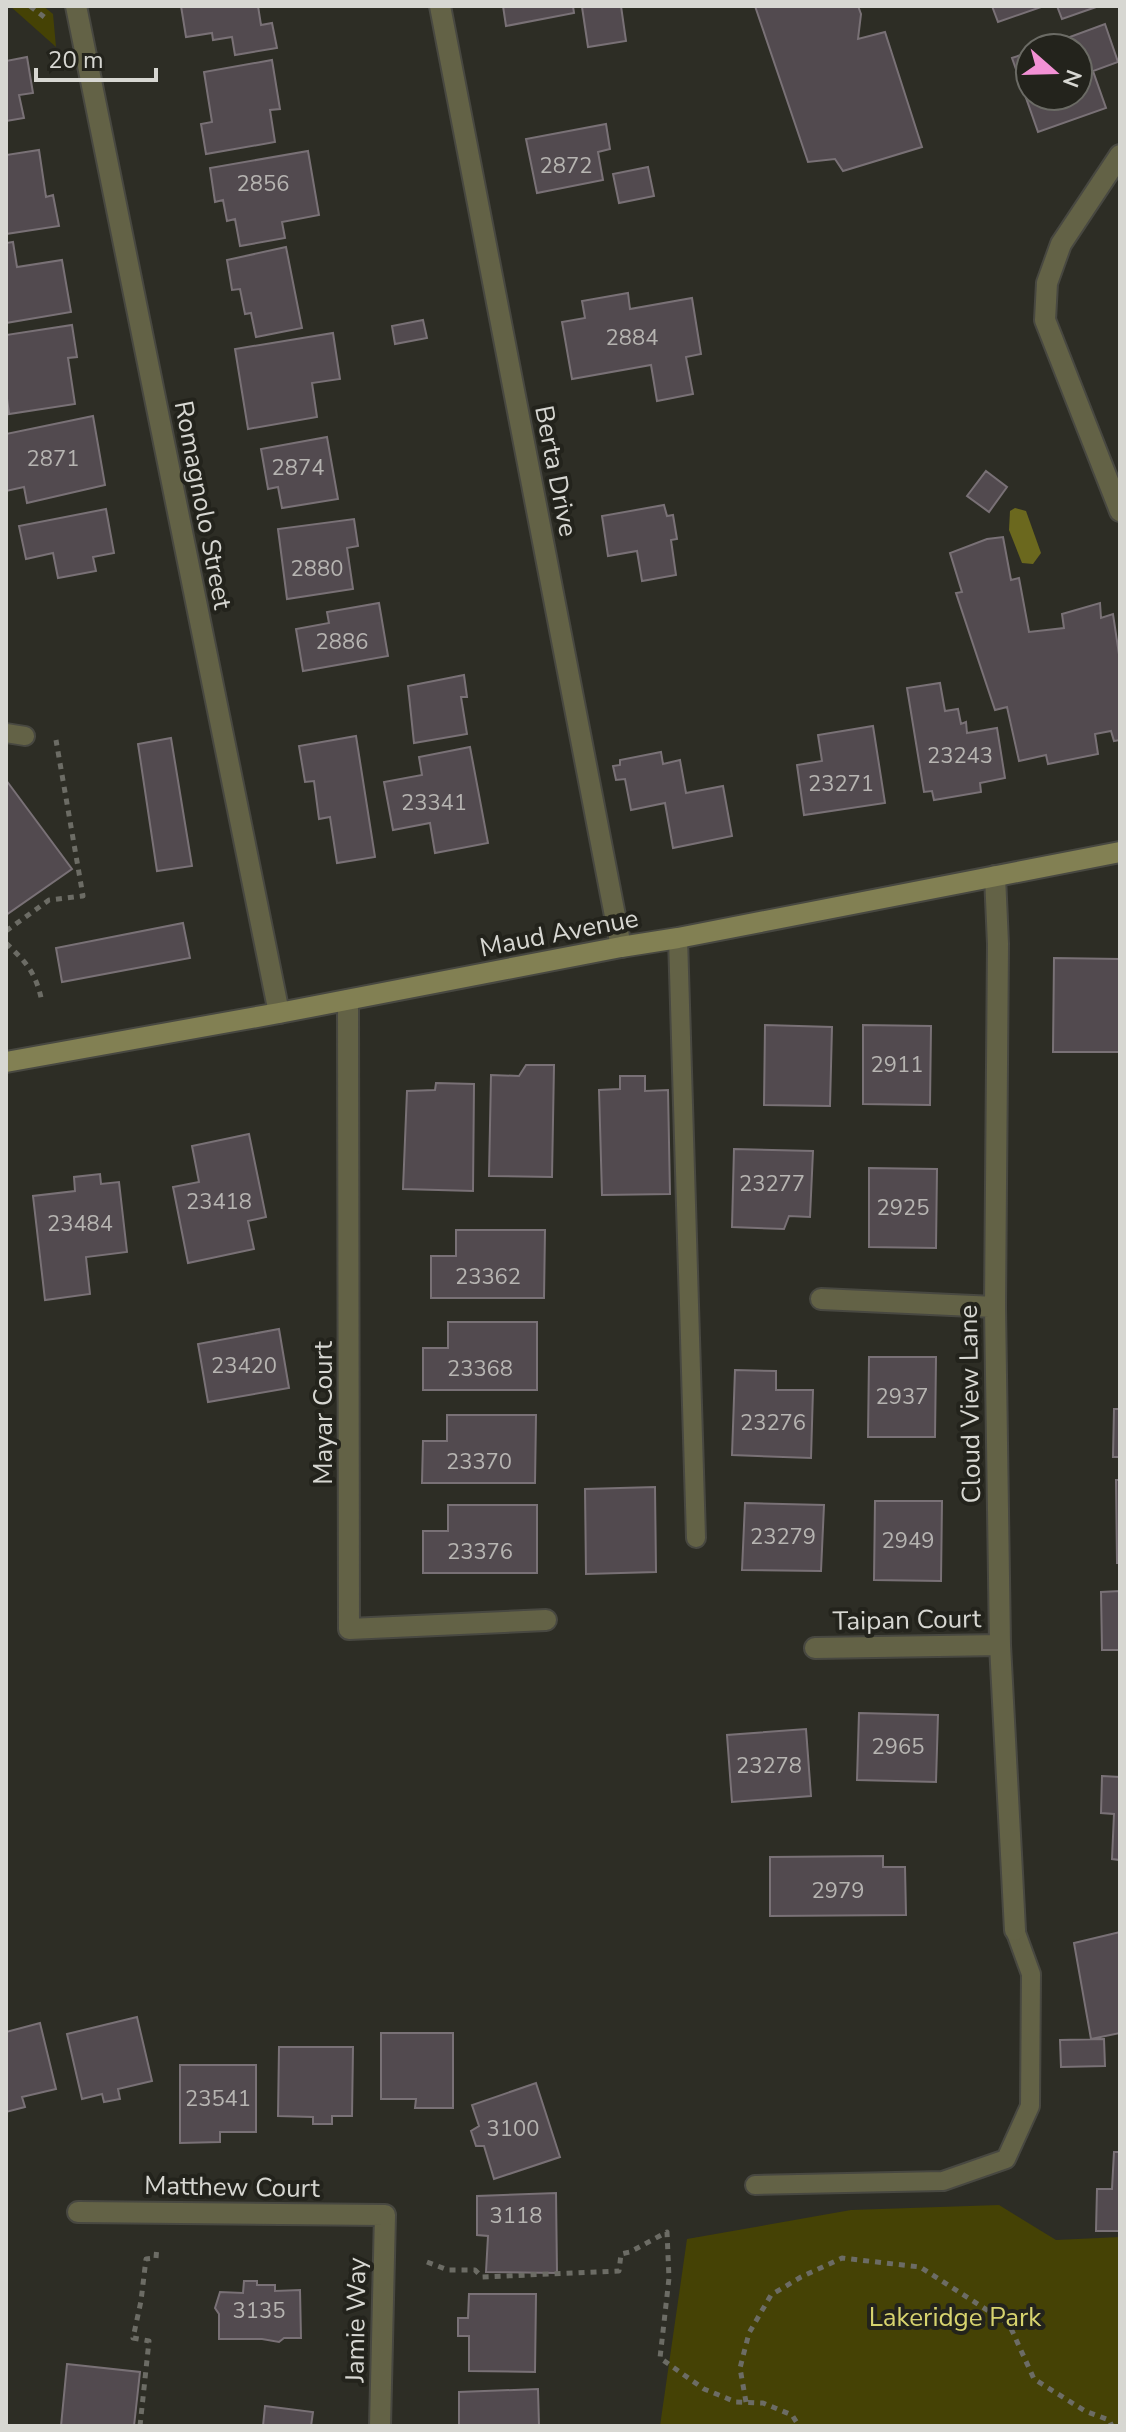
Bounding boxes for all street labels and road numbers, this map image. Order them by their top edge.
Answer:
street label: Romagnolo Street [166,398,241,613]
street label: Berta Drive [526,403,586,539]
street label: Maud Avenue [477,900,641,966]
street label: Cloud View Lane [951,1304,989,1504]
street label: Mayar Court [306,1340,341,1485]
street label: Taipan Court [832,1601,982,1639]
street label: Matthew Court [144,2168,321,2206]
street label: Jamie Way [337,2256,375,2384]

